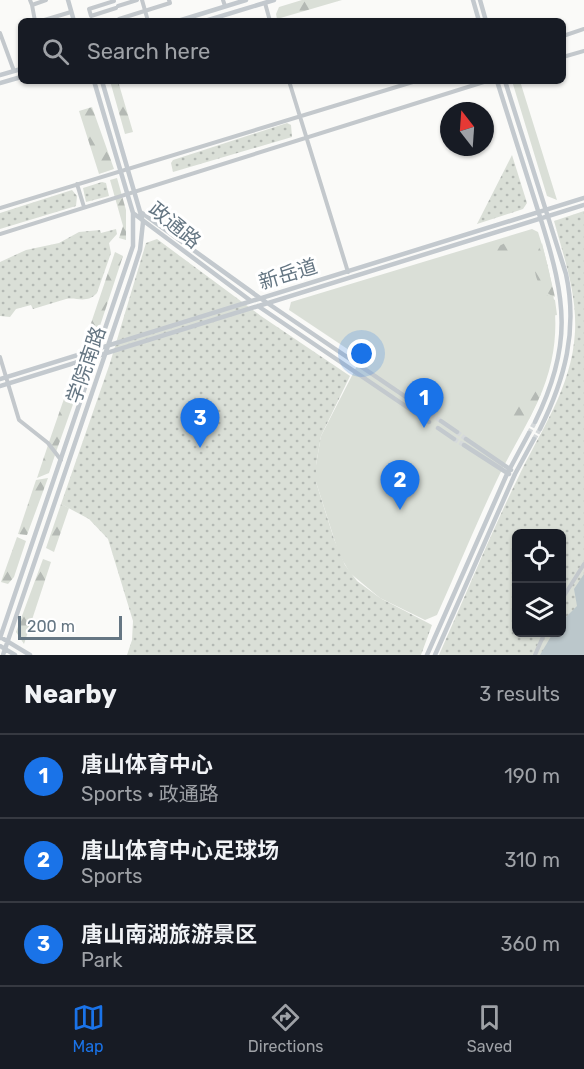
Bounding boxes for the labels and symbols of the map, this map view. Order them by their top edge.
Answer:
north arrow [440,102,494,156]
street label: 政通路 [144,197,206,253]
street label: 新岳道 [256,254,320,294]
street label: 学院南路 [62,323,110,407]
your location [347,339,376,368]
pin: 1 [404,378,444,428]
pin: 3 [180,398,220,448]
pin: 2 [380,460,420,510]
scale bar [18,613,122,640]

